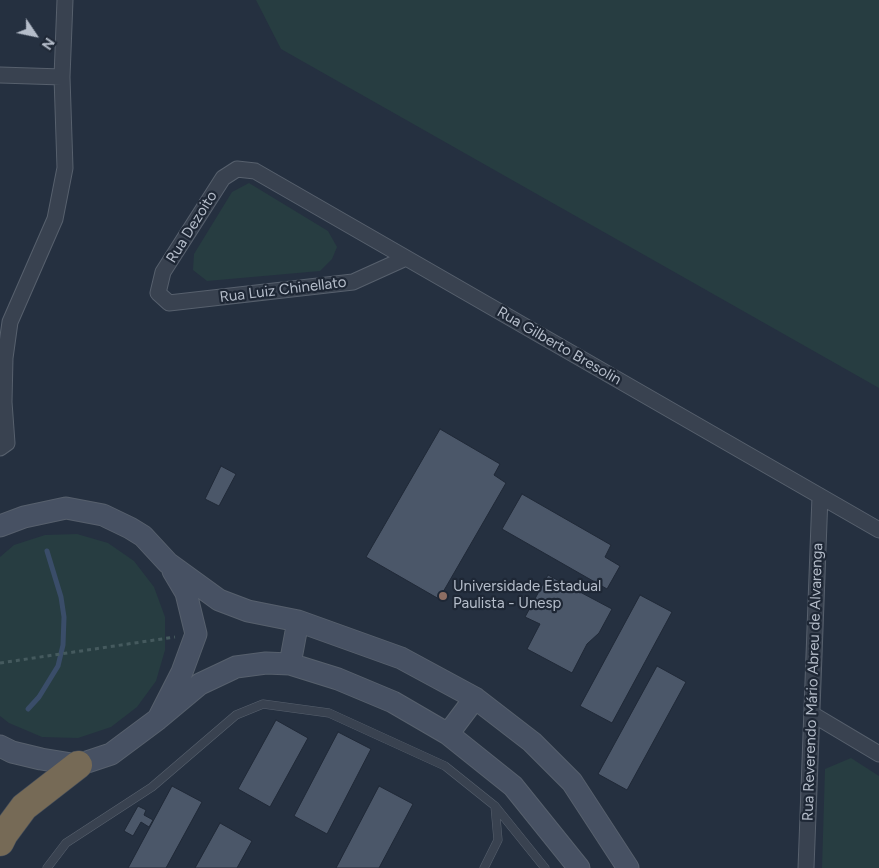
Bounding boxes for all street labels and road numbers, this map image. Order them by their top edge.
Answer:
street label: Rua Dezoito [163,188,221,266]
street label: Rua Luiz Chinellato [219,273,347,307]
street label: Rua Gilberto Bresolin [494,303,624,389]
street label: Rua Reverendo Mário Abreu de Alvarenga [799,543,827,821]

